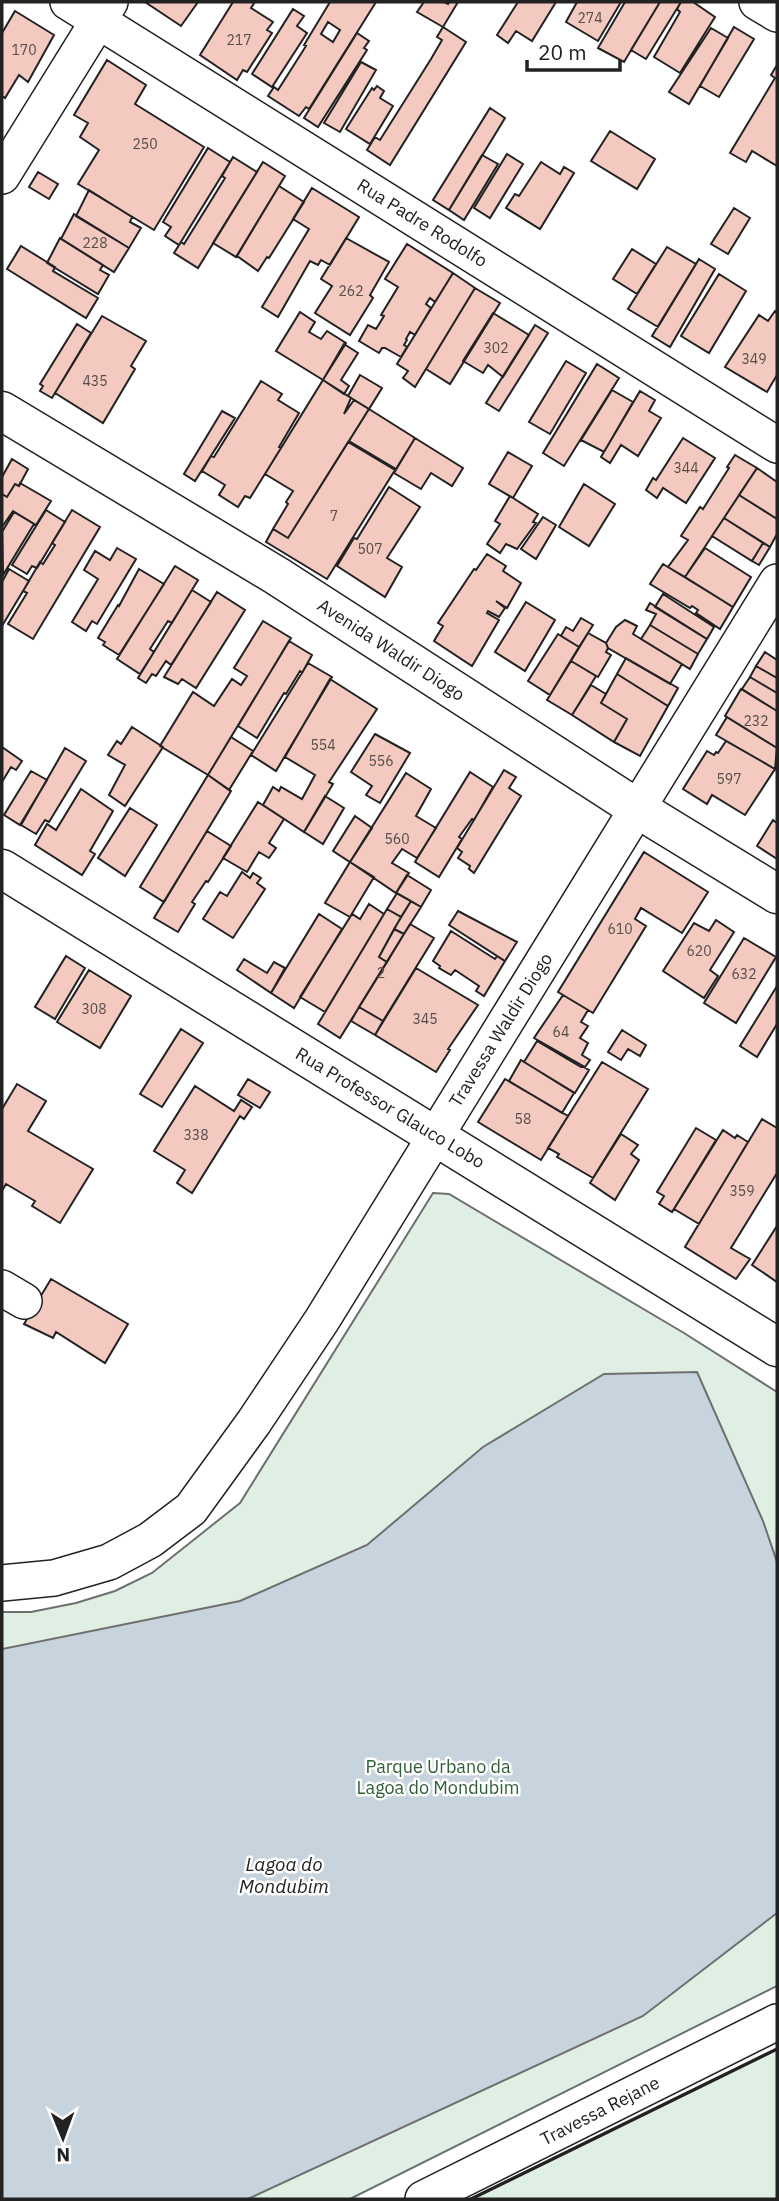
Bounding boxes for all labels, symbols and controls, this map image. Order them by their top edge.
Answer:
house number: 274 [577,9,603,27]
scale bar [527,28,620,72]
house number: 217 [226,31,252,49]
text: 20 m [538,38,587,66]
house number: 170 [11,41,37,59]
house number: 250 [132,135,158,153]
street label: Rua Padre Rodolfo [353,173,492,272]
house number: 228 [82,234,108,252]
house number: 262 [338,282,364,300]
house number: 302 [483,339,509,357]
house number: 349 [741,350,767,368]
house number: 435 [82,372,108,390]
house number: 344 [673,459,699,477]
house number: 7 [330,507,338,525]
house number: 507 [357,540,383,558]
street label: Avenida Waldir Diogo [313,593,469,706]
house number: 232 [743,712,769,730]
house number: 554 [310,736,336,754]
house number: 556 [368,752,394,770]
house number: 597 [716,770,742,788]
house number: 560 [384,830,410,848]
house number: 610 [607,920,633,938]
house number: 620 [686,942,712,960]
street label: Travessa Waldir Diogo [444,948,557,1111]
house number: 2 [377,964,385,982]
house number: 632 [731,965,757,983]
house number: 308 [81,1000,107,1018]
house number: 345 [412,1010,438,1028]
house number: 64 [553,1023,569,1041]
street label: Rua Professor Glauco Lobo [291,1042,489,1173]
house number: 58 [515,1110,531,1128]
house number: 338 [183,1126,209,1144]
house number: 359 [729,1182,755,1200]
park label: Parque Urbano da Lagoa do Mondubim [357,1755,519,1799]
water label: Lagoa do Mondubim [239,1852,329,1898]
street label: Travessa Rejane [536,2071,663,2150]
north arrow [28,2103,98,2173]
text: N [56,2143,70,2167]

